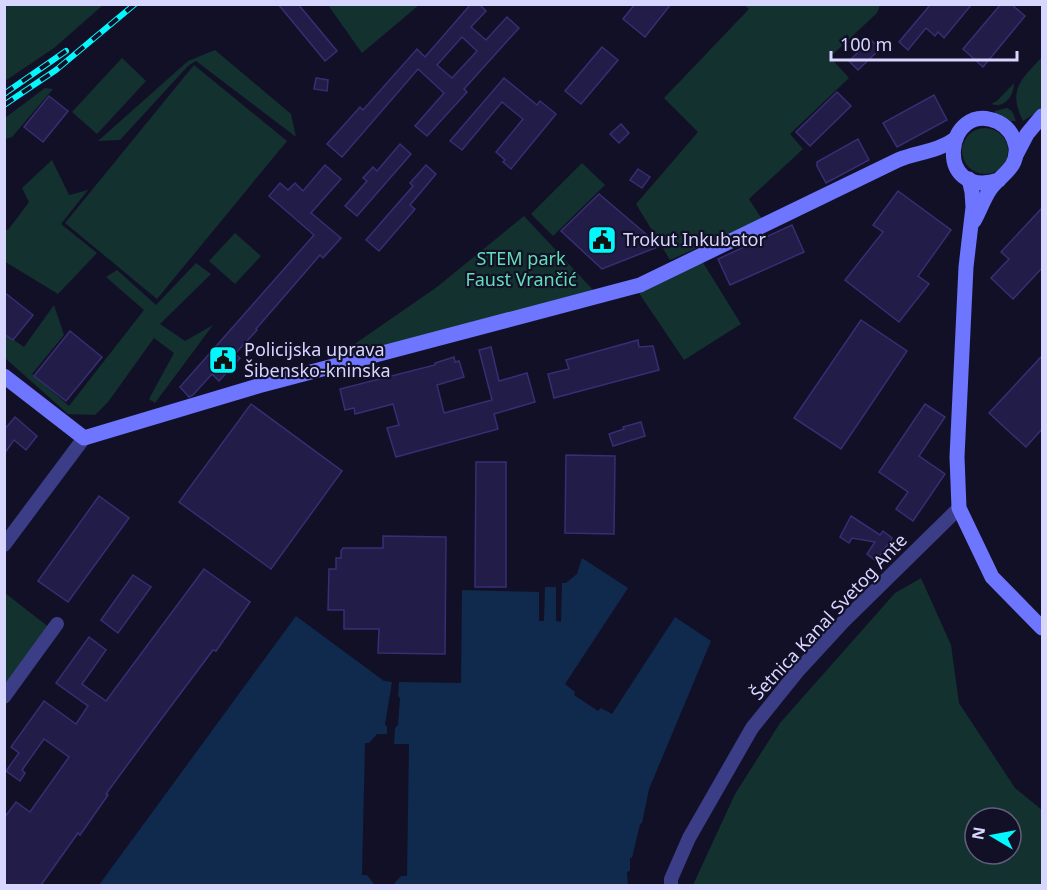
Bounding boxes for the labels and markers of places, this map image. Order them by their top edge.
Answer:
public building icon: Trokut Inkubator [586,224,618,256]
place label: Trokut Inkubator [623,227,767,251]
place label: Policijska uprava Šibensko-kninska [244,337,391,382]
public building icon: Policijska uprava Šibensko-kninska [207,344,239,376]

